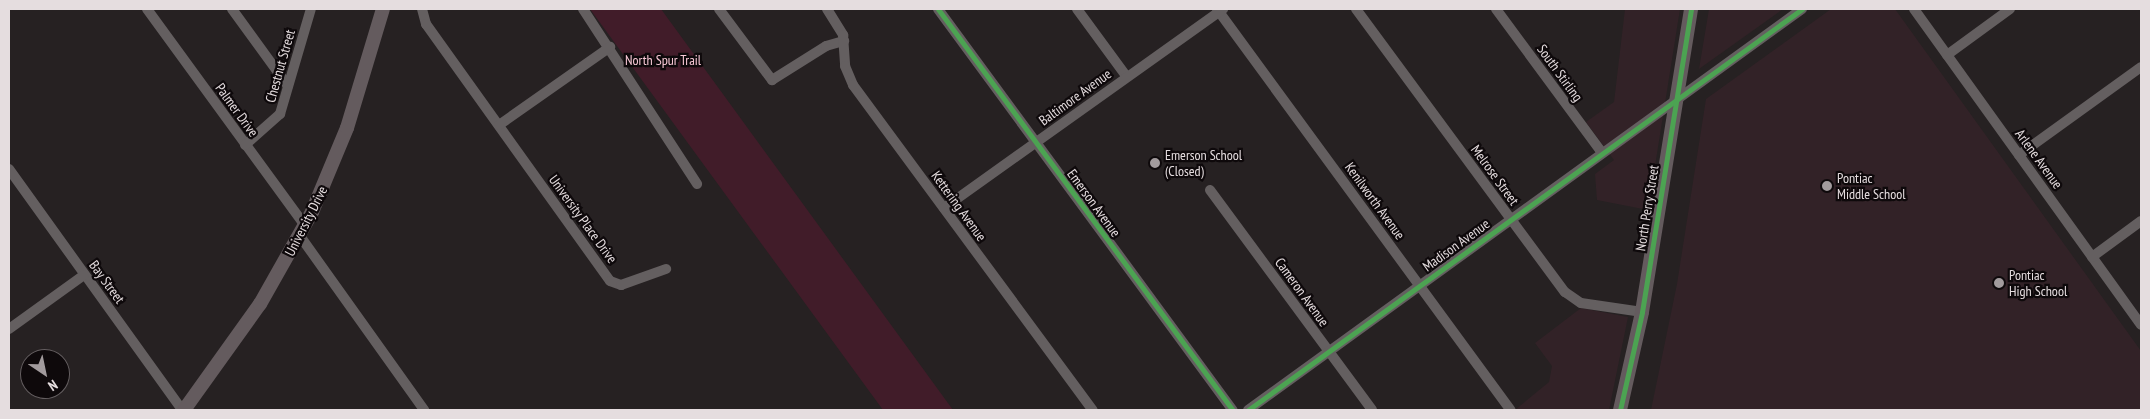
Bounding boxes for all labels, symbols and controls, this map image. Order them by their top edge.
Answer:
street label: Chestnut Street [262,28,298,104]
street label: South Stirling [1534,41,1586,105]
park label: North Spur Trail [625,52,701,68]
street label: Baltimore Avenue [1035,65,1115,129]
street label: Palmer Drive [212,80,262,140]
street label: Arlene Avenue [2012,126,2066,192]
street label: Melrose Street [1468,142,1522,208]
place label: Emerson School (Closed) [1165,147,1242,180]
marker: Emerson School (Closed) [1149,157,1161,169]
street label: Kenilworth Avenue [1341,159,1409,243]
street label: North Perry Street [1632,164,1662,252]
street label: Emerson Avenue [1064,166,1124,240]
street label: Kettering Avenue [928,168,990,244]
place label: Pontiac Middle School [1837,170,1906,202]
street label: University Place Drive [545,171,621,267]
marker: Pontiac Middle School [1821,180,1833,192]
street label: University Drive [281,183,331,259]
street label: Madison Avenue [1419,215,1493,275]
street label: Cameron Avenue [1271,254,1333,330]
street label: Bay Street [86,257,128,307]
place label: Pontiac High School [2009,267,2067,300]
marker: Pontiac High School [1993,277,2005,289]
north arrow [20,349,70,399]
text: N [45,376,61,395]

